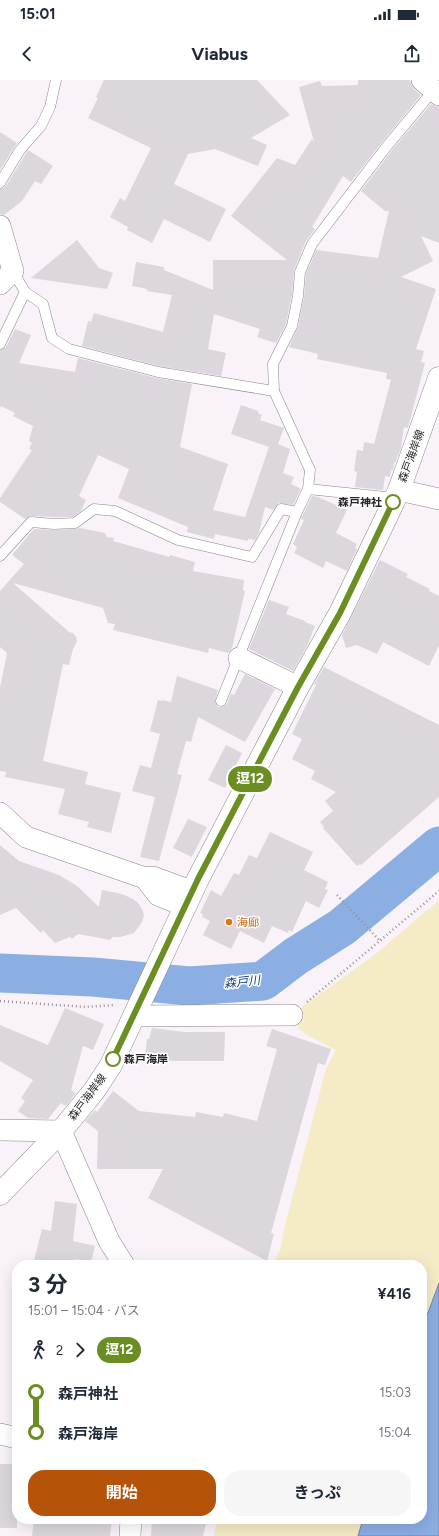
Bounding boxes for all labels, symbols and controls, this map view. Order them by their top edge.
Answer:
text: 15:01 [20,5,56,23]
icon: back [16,43,38,65]
text: Viabus [191,43,248,65]
icon: share [401,43,423,65]
street label: 森戸海岸線 [396,428,427,484]
marker: 森戸神社 [385,494,401,510]
place label: 森戸神社 [338,496,382,509]
line badge: 逗12 [227,766,273,792]
text: 逗12 [236,770,264,787]
place label: 海廊 [237,916,259,929]
marker: 海廊 [224,917,234,927]
water label: 森戸川 [223,973,263,991]
marker: 森戸海岸 [105,1051,121,1067]
place label: 森戸海岸 [124,1053,168,1066]
street label: 森戸海岸線 [66,1071,109,1123]
text: 3 分 [28,1271,67,1298]
text: ¥416 [378,1285,411,1303]
text: 15:01 – 15:04 · バス [28,1303,140,1318]
icon: walk [28,1339,50,1361]
icon: forward [69,1339,91,1361]
text: 逗12 [105,1341,133,1358]
text: 2 [56,1343,63,1358]
text: 森戸神社 [58,1385,118,1403]
text: 15:03 [379,1385,411,1400]
text: 森戸海岸 [58,1425,118,1443]
text: 15:04 [378,1425,411,1440]
button: 開始 [28,1470,216,1516]
button: きっぷ [224,1470,411,1516]

